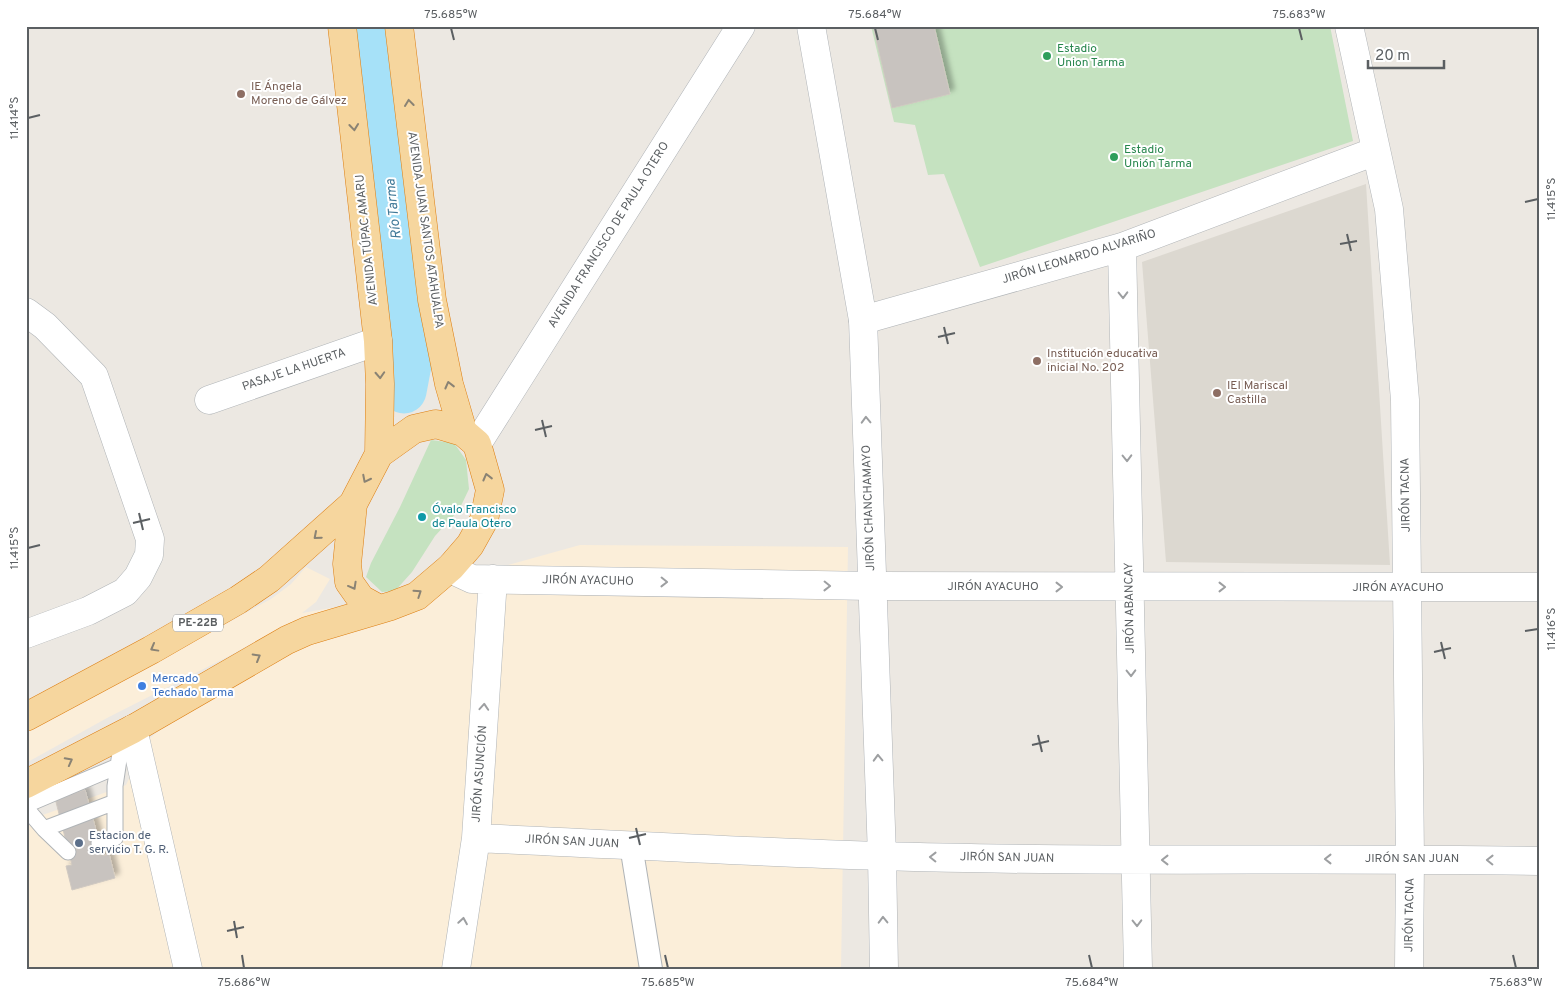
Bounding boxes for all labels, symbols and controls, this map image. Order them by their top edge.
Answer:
text: 75.685°W [424,7,478,23]
text: 75.684°W [848,7,902,23]
text: 75.683°W [1272,7,1326,23]
scale bar [1368,38,1444,70]
place label: Estadio Union Tarma [1057,41,1125,71]
text: 20 m [1375,47,1410,66]
marker: Estadio Union Tarma [1041,50,1053,62]
place label: IE Ángela Moreno de Gálvez [251,79,347,109]
marker: IE Ángela Moreno de Gálvez [235,88,247,100]
text: 11.414°S [7,97,23,139]
one-way arrow [404,99,415,107]
one-way arrow [348,123,359,131]
street label: AVENIDA JUAN SANTOS ATAHUALPA [403,130,447,330]
street label: AVENIDA FRANCISCO DE PAULA OTERO [545,139,673,331]
place label: Estadio Unión Tarma [1124,142,1192,172]
marker: Estadio Unión Tarma [1108,151,1120,163]
street label: AVENIDA TÚPAC AMARU [352,174,382,306]
water label: Río Tarma [382,177,406,240]
text: 11.415°S [1544,177,1560,221]
street label: JIRÓN LEONARDO ALVARIÑO [1000,226,1158,288]
one-way arrow [1118,292,1128,300]
street label: PASAJE LA HUERTA [240,345,348,395]
place label: Institución educativa inicial No. 202 [1047,346,1158,376]
marker: Institución educativa inicial No. 202 [1031,355,1043,367]
one-way arrow [374,372,385,380]
place label: IEI Mariscal Castilla [1227,378,1288,408]
one-way arrow [445,382,455,390]
marker: IEI Mariscal Castilla [1211,387,1223,399]
one-way arrow [861,416,871,424]
street label: JIRÓN CHANCHAMAYO [859,445,879,571]
one-way arrow [1121,454,1132,462]
street label: JIRÓN TACNA [1397,458,1415,532]
one-way arrow [482,473,493,482]
one-way arrow [362,474,372,483]
place label: Óvalo Francisco de Paula Otero [432,502,517,532]
marker: Óvalo Francisco de Paula Otero [416,511,428,523]
text: 11.415°S [7,526,23,570]
one-way arrow [313,531,322,540]
street label: JIRÓN ABANCAY [1121,562,1139,654]
street label: JIRÓN AYACUHO [542,572,634,590]
one-way arrow [660,577,668,587]
street label: JIRÓN AYACUHO [947,579,1039,595]
one-way arrow [823,580,831,591]
street label: JIRÓN AYACUHO [1352,580,1444,596]
one-way arrow [347,581,357,590]
one-way arrow [1056,582,1063,592]
one-way arrow [1218,582,1226,592]
one-way arrow [412,590,422,599]
text: 11.416°S [1544,608,1560,650]
road number: PE-22B [173,614,223,632]
one-way arrow [151,641,160,651]
one-way arrow [252,653,261,663]
one-way arrow [1126,669,1137,677]
place label: Mercado Techado Tarma [152,671,234,701]
marker: Mercado Techado Tarma [136,680,148,692]
one-way arrow [479,702,490,710]
street label: JIRÓN ASUNCIÓN [469,725,491,823]
one-way arrow [873,753,883,761]
one-way arrow [64,758,73,768]
place label: Estacion de servicio T. G. R. [89,828,169,858]
street label: JIRÓN SAN JUAN [524,832,620,852]
marker: Estacion de servicio T. G. R. [73,837,85,849]
street label: JIRÓN SAN JUAN [960,849,1054,867]
street label: JIRÓN SAN JUAN [1365,851,1459,867]
one-way arrow [928,852,936,862]
one-way arrow [1323,854,1331,864]
one-way arrow [1161,855,1168,865]
one-way arrow [1486,855,1494,865]
street label: JIRÓN TACNA [1401,878,1419,952]
one-way arrow [458,916,468,925]
one-way arrow [878,916,888,924]
one-way arrow [1132,920,1142,927]
text: 75.686°W [217,975,271,991]
text: 75.685°W [641,975,695,991]
text: 75.684°W [1065,975,1119,991]
text: 75.683°W [1489,975,1543,991]

